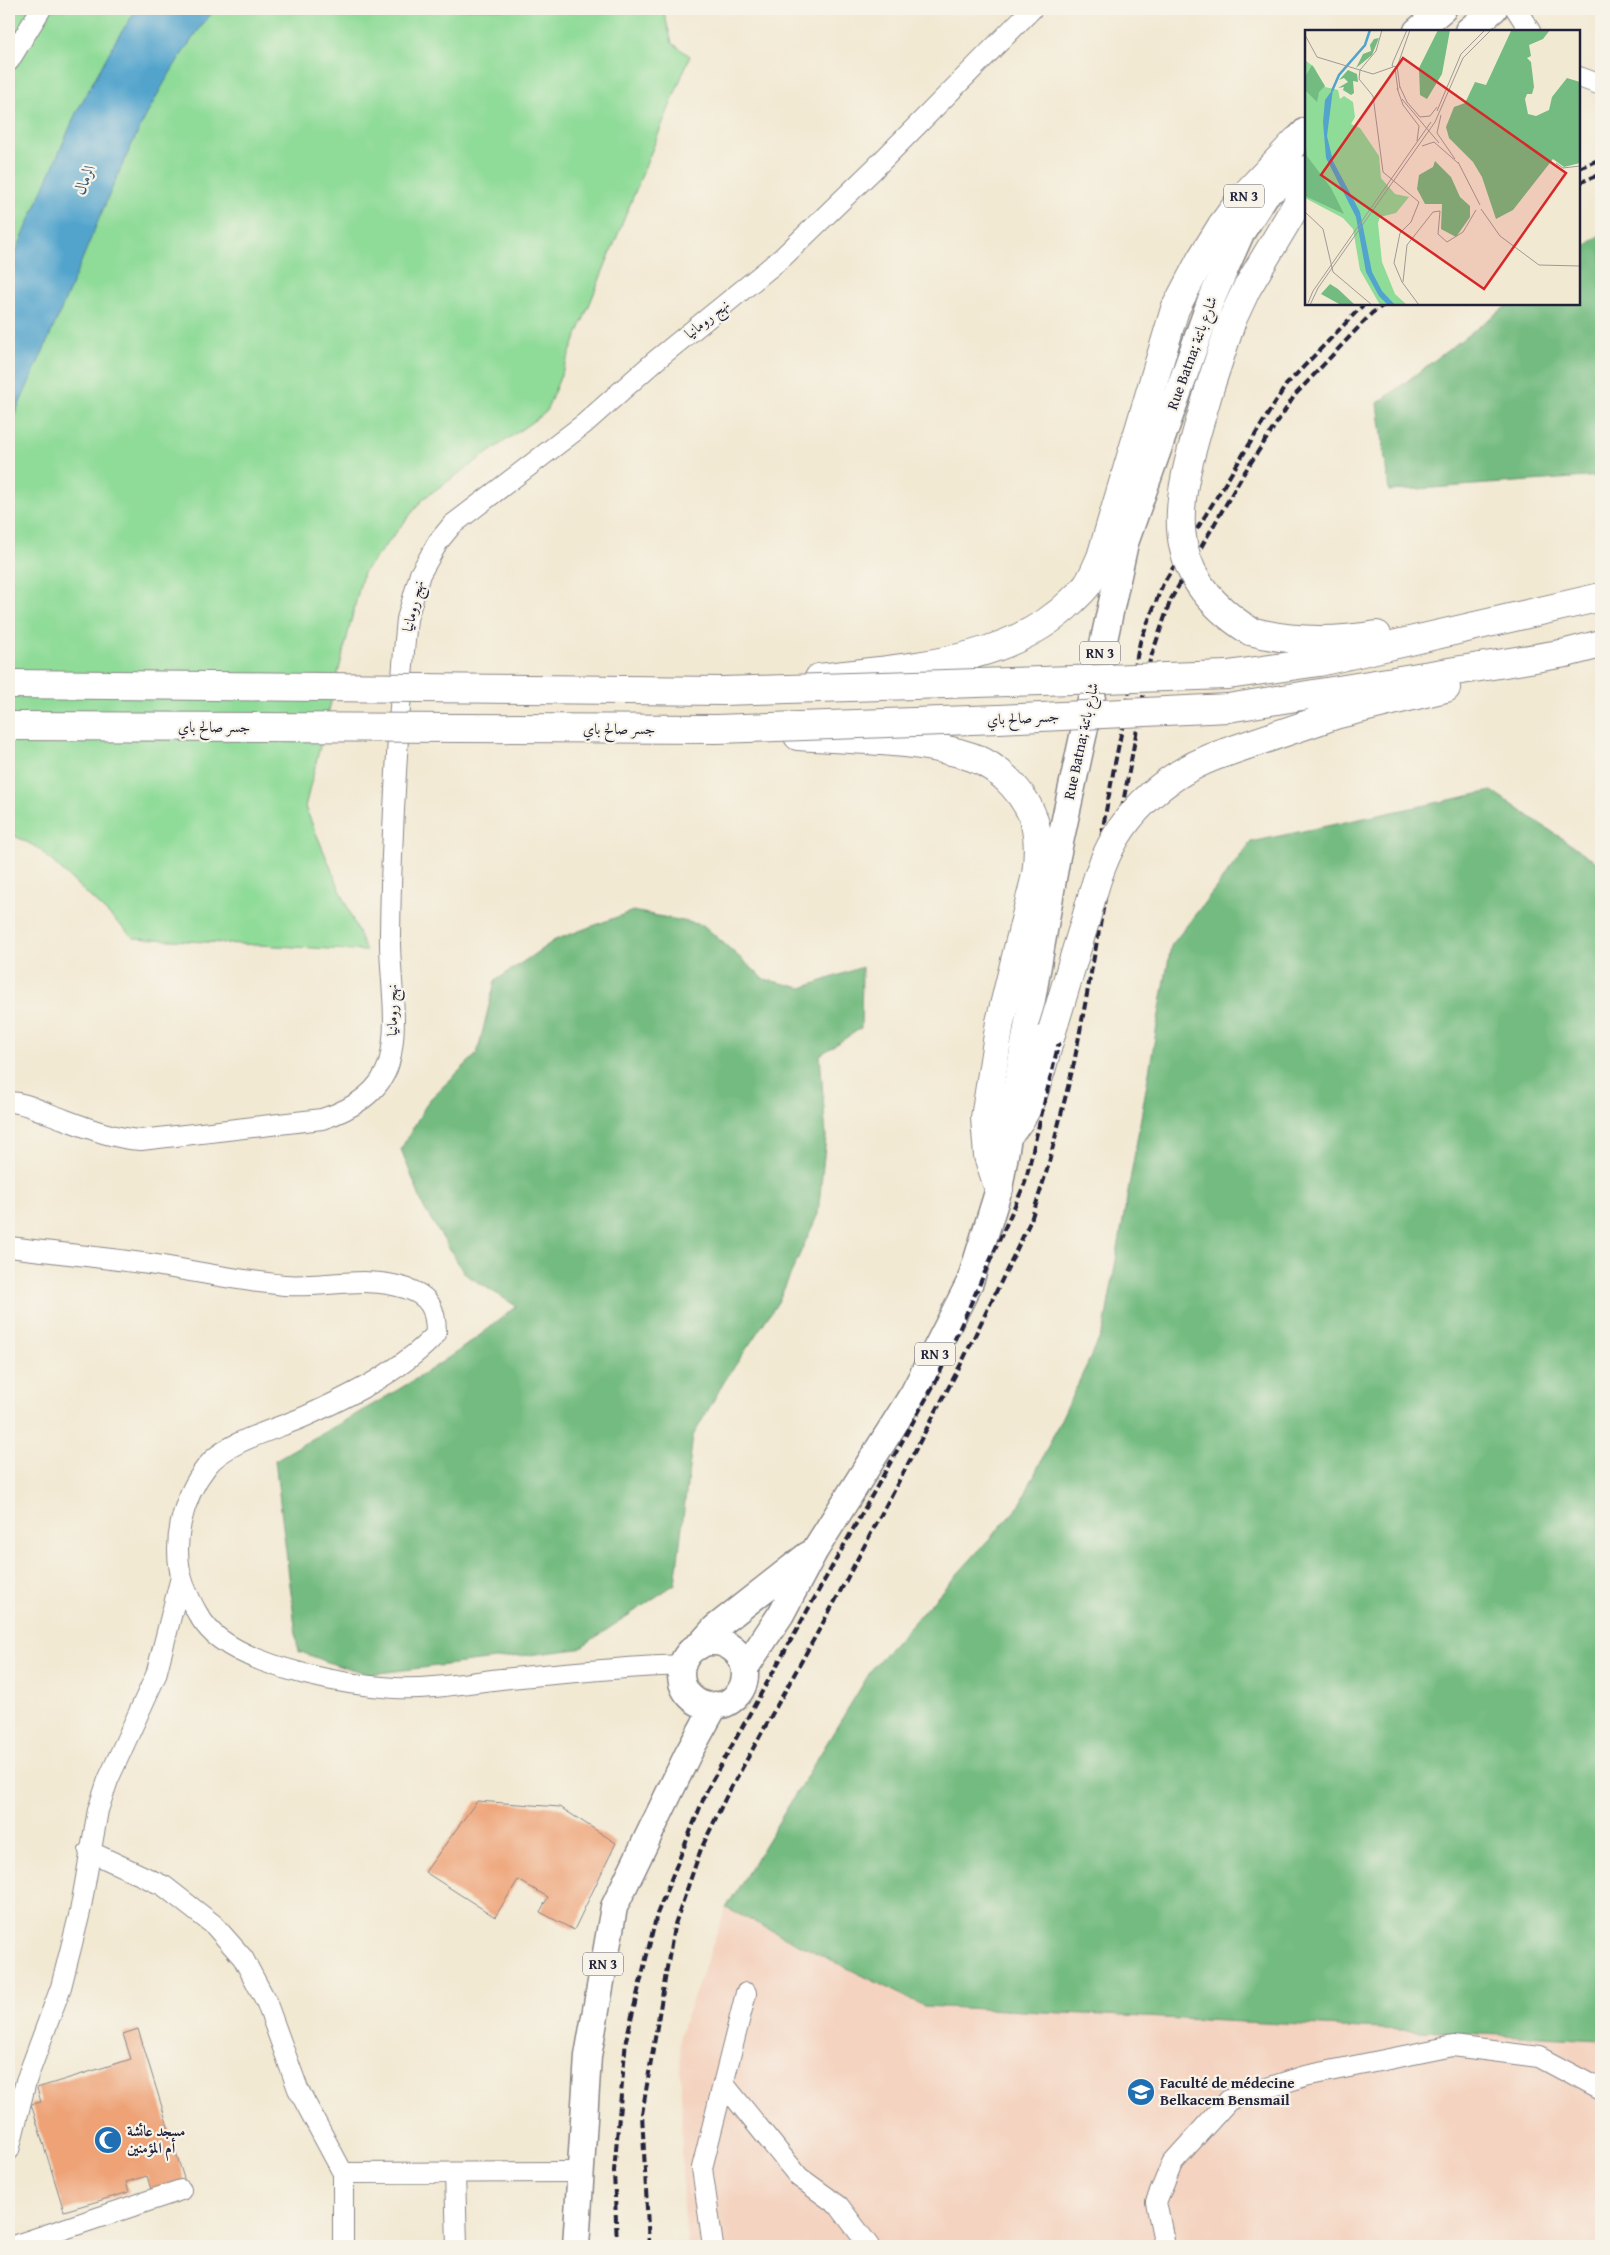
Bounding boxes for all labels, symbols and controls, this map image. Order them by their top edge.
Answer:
inset map [1305,30,1580,305]
water label: الرمال [67,160,101,198]
road number: RN 3 [1224,185,1264,208]
street label: Rue Batna; شارع باتنة [1161,293,1225,413]
street label: نهج رومانيا [680,294,736,346]
street label: نهج رومانيا [396,578,433,635]
road number: RN 3 [1080,641,1120,664]
street label: Rue Batna; شارع باتنة [1058,680,1106,802]
street label: جسر صالح باي [986,705,1060,734]
street label: جسر صالح باي [178,716,250,741]
street label: جسر صالح باي [583,718,655,743]
street label: نهج رومانيا [381,984,406,1036]
road number: RN 3 [915,1342,955,1366]
road number: RN 3 [583,1952,623,1976]
place label: Faculté de médecine Belkacem Bensmail [1160,2072,1295,2110]
school or university icon: Faculté de médecine Belkacem Bensmail [1126,2077,1156,2107]
place label: مسجد عائشة أم المؤمنين [127,2120,186,2161]
mosque icon: مسجد عائشة أم المؤمنين [93,2125,123,2155]

